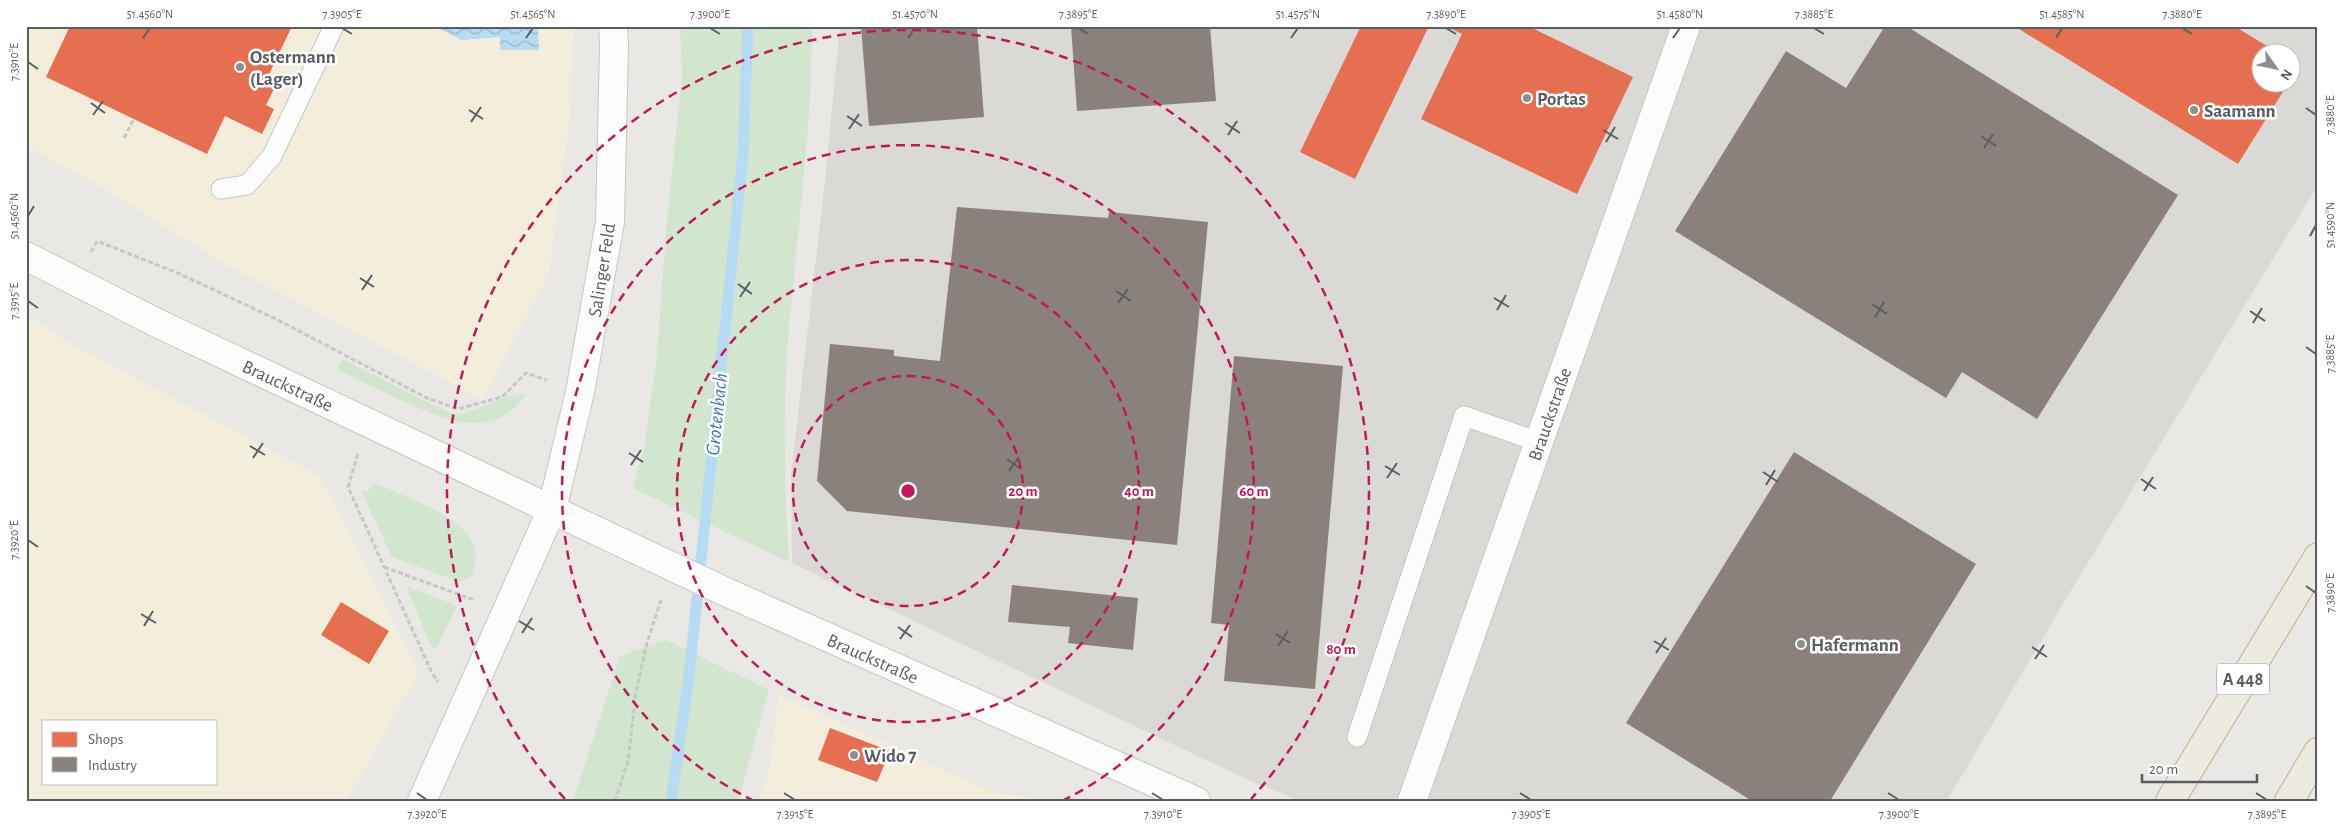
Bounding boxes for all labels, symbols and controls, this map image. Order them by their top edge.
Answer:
text: 51.4560°N [127,8,173,20]
text: 7.3905°E [323,8,362,20]
text: 51.4565°N [510,8,556,20]
text: 7.3900°E [690,8,730,20]
text: 51.4570°N [892,8,938,20]
text: 7.3895°E [1059,8,1097,20]
text: 51.4575°N [1276,8,1320,20]
text: 7.3890°E [1426,8,1466,20]
text: 51.4580°N [1657,8,1703,20]
text: 7.3885°E [1795,8,1833,20]
text: 51.4585°N [2039,8,2085,20]
text: 7.3880°E [2162,8,2202,20]
north arrow [2252,42,2302,92]
text: 7.3910°E [8,43,20,81]
place label: Ostermann (Lager) [250,48,336,89]
marker: Ostermann (Lager) [234,61,246,73]
text: N [2278,67,2295,82]
place label: Portas [1537,90,1586,109]
marker: Portas [1521,92,1533,104]
text: 7.3880°E [2324,95,2336,135]
place label: Saamann [2204,102,2276,121]
marker: Saamann [2188,104,2200,116]
text: 51.4560°N [8,193,20,239]
text: 51.4590°N [2324,202,2336,248]
street label: Salinger Feld [586,222,619,318]
text: 7.3915°E [8,282,20,319]
text: 7.3885°E [2324,335,2336,373]
street label: Brauckstraße [239,357,336,416]
street label: Brauckstraße [1526,365,1575,464]
water label: Grotenbach [703,372,731,456]
centre of rings [899,482,917,500]
text: 20 m [1008,484,1038,499]
text: 40 m [1124,484,1154,499]
text: 60 m [1239,484,1269,499]
text: 7.3920°E [8,520,20,560]
text: 7.3890°E [2324,573,2336,613]
street label: Brauckstraße [824,631,921,688]
place label: Hafermann [1811,636,1899,655]
marker: Hafermann [1795,638,1807,650]
text: 80 m [1326,642,1356,657]
road number: A 448 [2217,664,2269,694]
legend [42,720,218,784]
text: Shops [88,732,123,747]
place label: Wido 7 [864,747,917,766]
marker: Wido 7 [848,749,860,761]
scale bar [2142,752,2256,784]
text: Industry [88,758,137,773]
text: 20 m [2149,762,2178,777]
text: 7.3920°E [407,808,447,820]
text: 7.3915°E [777,808,814,820]
text: 7.3910°E [1144,808,1182,820]
text: 7.3905°E [1512,808,1551,820]
text: 7.3900°E [1879,808,1919,820]
text: 7.3895°E [2248,808,2286,820]

